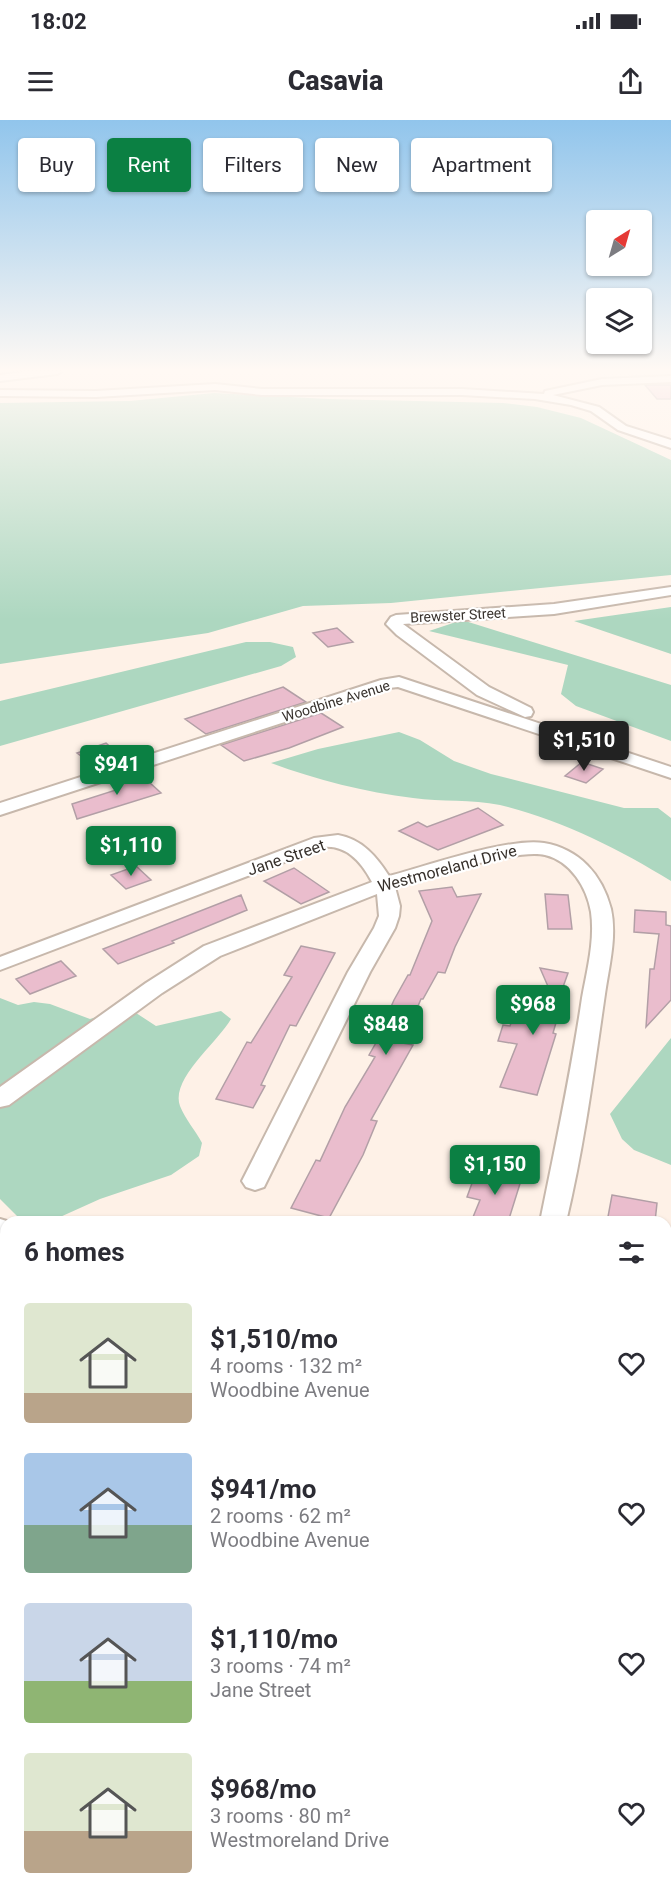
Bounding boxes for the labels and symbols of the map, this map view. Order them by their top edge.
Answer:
north arrow [586,210,652,276]
street label: Brewster Street [410,604,507,625]
street label: Woodbine Avenue [280,677,392,725]
pin: $1,510 [535,721,633,772]
pin: $941 [81,745,153,796]
pin: $1,110 [82,826,180,877]
street label: Jane Street [245,835,328,880]
street label: Westmoreland Drive [376,841,519,896]
pin: $968 [497,985,569,1036]
pin: $848 [350,1005,422,1056]
pin: $1,150 [446,1145,544,1196]

